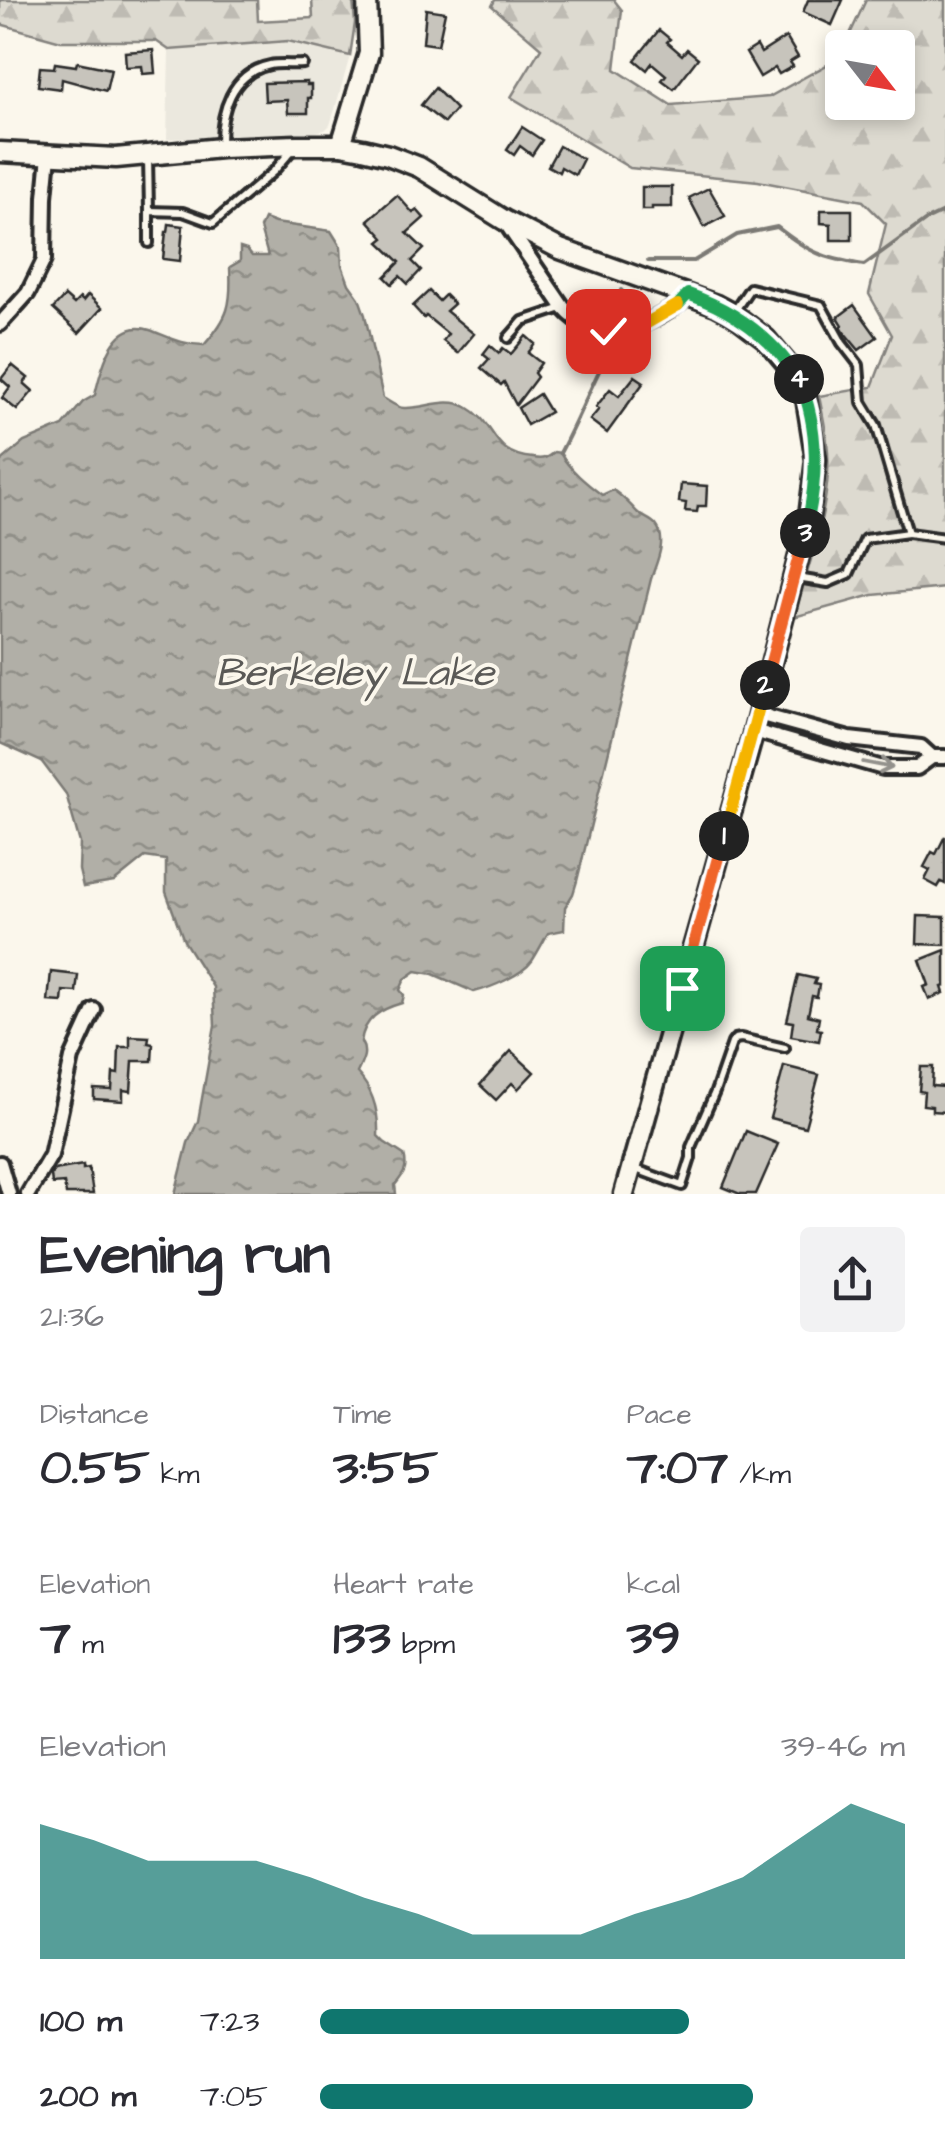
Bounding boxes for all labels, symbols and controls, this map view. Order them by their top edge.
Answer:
north arrow [825,30,915,120]
map controls [825,30,915,120]
pin [566,289,651,374]
icon: check [581,304,636,359]
pin: 4 [774,354,824,404]
text: 4 [789,359,809,398]
pin: 3 [780,508,830,558]
text: 3 [798,513,812,552]
water label: Berkeley Lake [216,646,497,702]
pin: 2 [740,660,790,710]
text: 2 [757,665,773,704]
one-way arrow [861,756,894,775]
pin: 1 [699,811,749,861]
text: 1 [722,816,726,855]
pin [640,946,725,1031]
icon: arrive [655,961,710,1016]
text: Evening run [40,1218,330,1294]
button: share [800,1227,905,1332]
text: 21:36 [40,1294,104,1339]
text: Distance [40,1395,149,1434]
text: Time [333,1395,392,1434]
text: Pace [627,1395,692,1434]
text: 0.55 [40,1434,149,1503]
text: 3:55 [333,1434,438,1503]
text: 7:07 [627,1434,728,1503]
text: km [149,1455,200,1494]
text: /km [728,1455,791,1494]
text: Elevation [40,1565,150,1604]
text: Heart rate [333,1565,474,1604]
text: kcal [627,1565,680,1604]
text: 7 [40,1604,71,1673]
text: 133 [333,1604,391,1673]
text: 39 [627,1604,681,1673]
text: m [71,1625,104,1664]
text: bpm [391,1625,455,1664]
text: Elevation [40,1724,166,1769]
text: 39–46 m [781,1724,905,1769]
text: 100 m [40,1999,122,2044]
text: 7:23 [200,1999,260,2044]
text: 200 m [40,2074,136,2119]
text: 7:05 [200,2074,268,2119]

